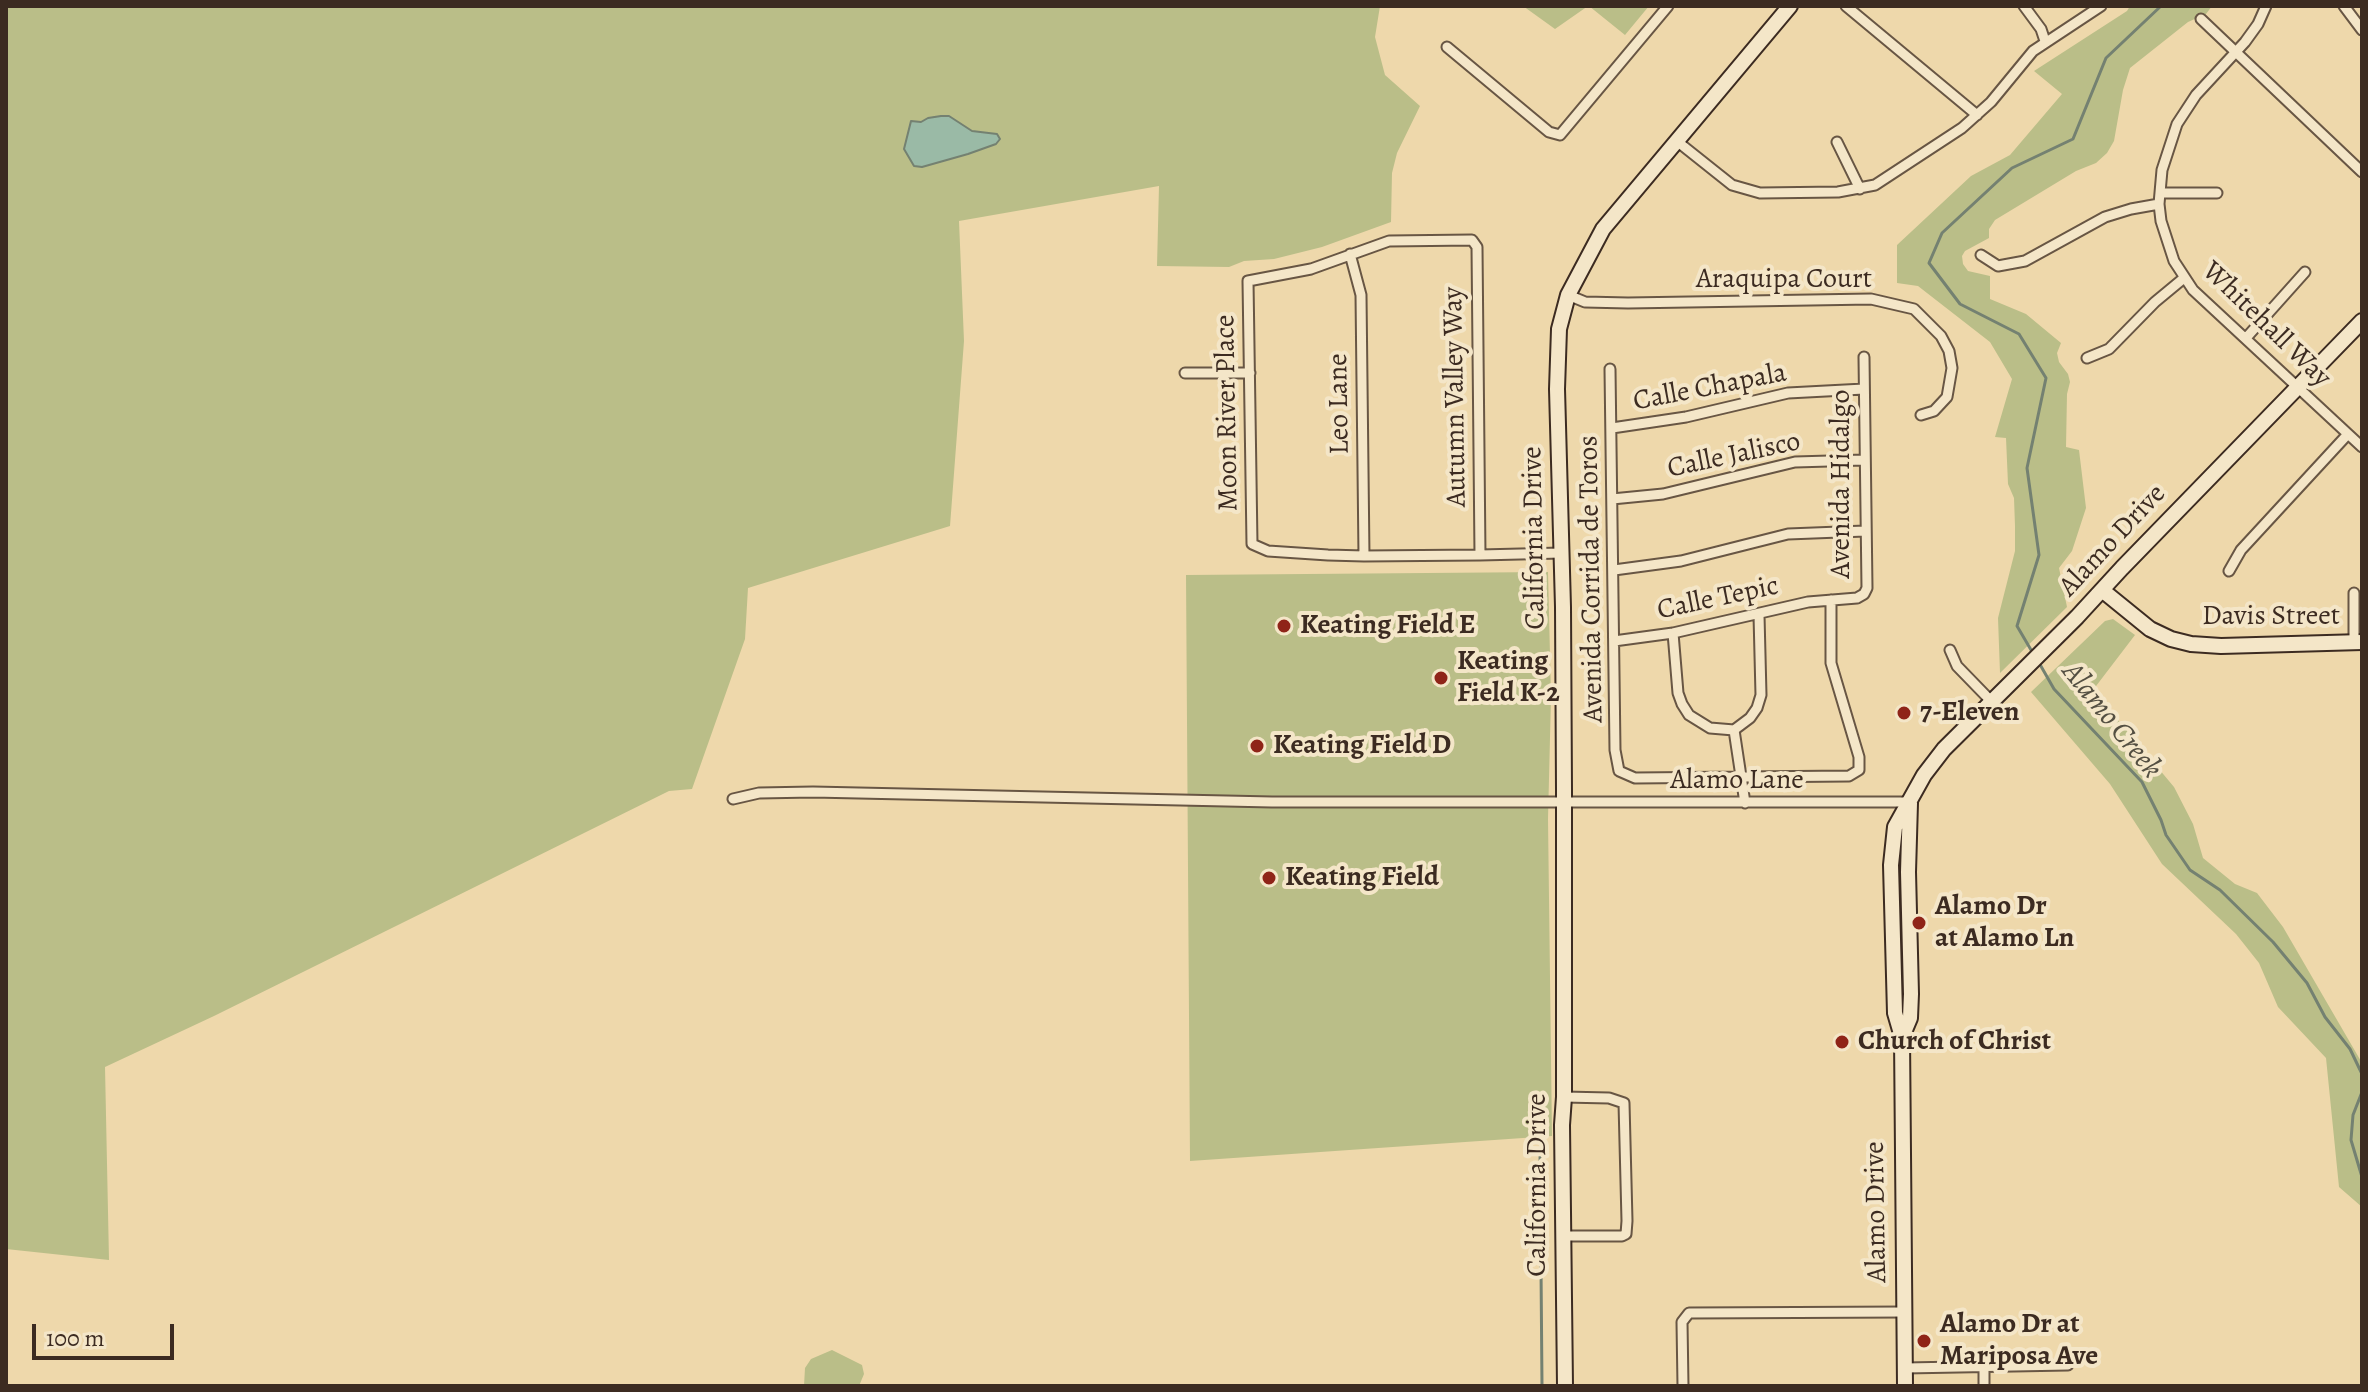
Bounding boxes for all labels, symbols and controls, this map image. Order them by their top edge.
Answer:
street label: Whitehall Way [2194,255,2338,395]
street label: Araquipa Court [1696,263,1872,297]
street label: Autumn Valley Way [1437,286,1475,508]
street label: Moon River Place [1209,314,1247,512]
street label: Leo Lane [1322,353,1358,455]
street label: Calle Chapala [1630,357,1790,419]
street label: Avenida Hidalgo [1825,390,1859,578]
street label: Calle Jalisco [1664,426,1804,486]
street label: Avenida Corrida de Toros [1573,435,1611,723]
street label: California Drive [1517,446,1553,630]
street label: Alamo Drive [2053,478,2173,604]
street label: Calle Tepic [1654,570,1782,628]
street label: Davis Street [2202,600,2340,634]
place label: Keating Field E [1300,609,1476,643]
marker: Keating Field E [1275,617,1293,635]
place label: Keating Field K-2 [1457,645,1560,711]
water label: Alamo Creek [2053,656,2169,786]
marker: Keating Field K-2 [1432,669,1450,687]
place label: 7-Eleven [1920,696,2020,730]
marker: 7-Eleven [1895,704,1913,722]
place label: Keating Field D [1273,729,1451,763]
marker: Keating Field D [1248,737,1266,755]
street label: Alamo Lane [1670,764,1804,798]
place label: Keating Field [1285,861,1439,895]
marker: Keating Field [1260,869,1278,887]
place label: Alamo Dr at Alamo Ln [1935,890,2074,956]
marker: Alamo Dr at Alamo Ln [1910,914,1928,932]
place label: Church of Christ [1858,1025,2051,1059]
marker: Church of Christ [1833,1033,1851,1051]
street label: California Drive [1521,1093,1555,1277]
street label: Alamo Drive [1859,1141,1895,1283]
scale bar [36,1308,178,1358]
place label: Alamo Dr at Mariposa Ave [1940,1308,2098,1374]
text: 100 m [46,1322,105,1354]
marker: Alamo Dr at Mariposa Ave [1915,1332,1933,1350]

